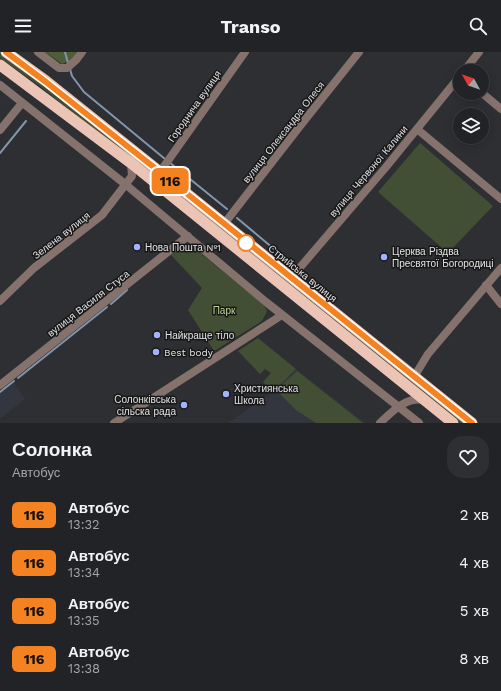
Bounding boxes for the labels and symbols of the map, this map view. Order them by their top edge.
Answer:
north arrow [453,64,489,100]
street label: Городнича вулиця [166,68,223,144]
street label: вулиця Олександра Олеся [240,80,326,185]
street label: вулиця Червоної Калини [327,124,410,219]
line badge: 116 [147,168,193,194]
street label: Зелена вулиця [30,210,92,261]
unlabelled marker [237,234,255,252]
marker: Нова Пошта №1 [132,242,142,252]
place label: Нова Пошта №1 [145,242,221,253]
street label: Стрийська вулиця [266,242,339,304]
place label: Церква Різдва Пресвятої Богородиці [392,246,494,269]
marker: Церква Різдва Пресвятої Богородиці [379,252,389,262]
street label: вулиця Василя Стуса [45,268,132,339]
park label: Парк [213,305,236,316]
marker: Найкраще тіло [152,330,162,340]
place label: Найкраще тіло [165,330,235,341]
marker: Best body [151,347,161,357]
place label: Best body [164,347,214,358]
place label: Християнська Школа [234,383,299,406]
marker: Християнська Школа [221,389,231,399]
place label: Солонківська сільска рада [114,394,176,417]
marker: Солонківська сільска рада [179,400,189,410]

